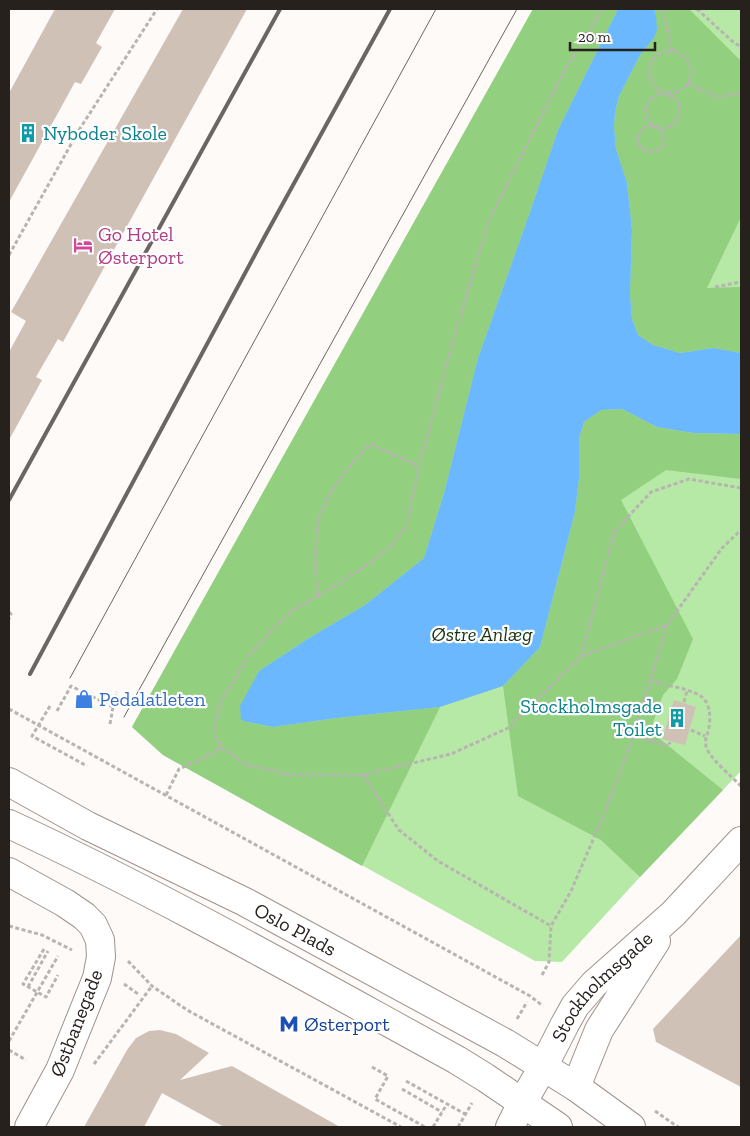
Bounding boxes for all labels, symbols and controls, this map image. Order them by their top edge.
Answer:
scale bar [570,20,655,52]
text: 20 m [578,28,611,46]
place label: Nyboder Skole [43,121,167,145]
building icon: Nyboder Skole [17,122,39,144]
place label: Go Hotel Østerport [98,222,184,269]
hotel icon: Go Hotel Østerport [72,234,94,256]
park label: Østre Anlæg [432,622,533,646]
place label: Pedalatleten [99,687,206,711]
shop icon: Pedalatleten [73,688,95,710]
place label: Stockholmsgade Toilet [520,694,663,741]
building icon: Stockholmsgade Toilet [666,707,688,729]
street label: Oslo Plads [250,897,340,961]
street label: Stockholmsgade [546,926,657,1046]
street label: Østbanegade [45,966,107,1080]
place label: Østerport [304,1012,390,1036]
metro station icon: Østerport [278,1013,300,1035]

